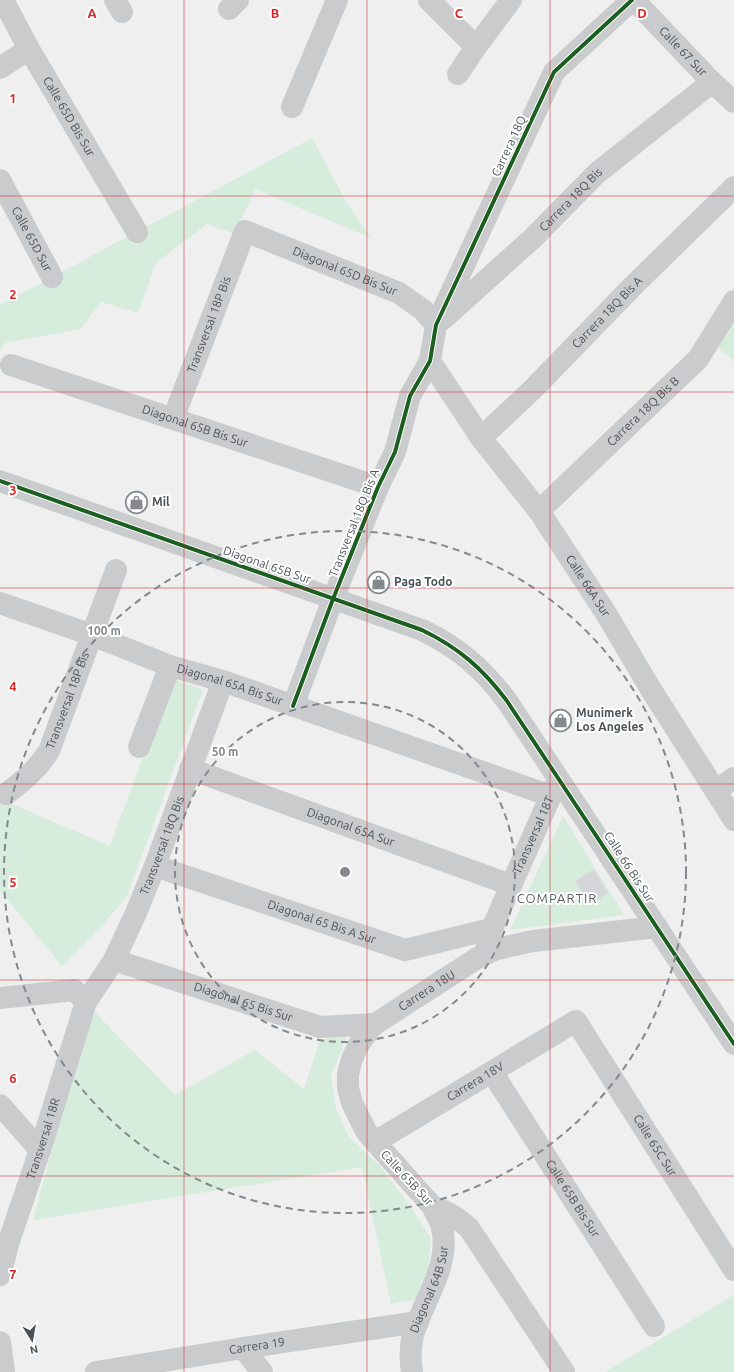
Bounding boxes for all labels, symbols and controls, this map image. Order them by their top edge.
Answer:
text: A [87,6,97,20]
text: B [271,6,280,20]
text: C [455,6,464,20]
text: D [637,6,647,20]
street label: Calle 67 Sur [657,24,710,79]
street label: Calle 65D Bis Sur [41,74,98,159]
text: 1 [9,91,17,105]
street label: Carrera 18Q [489,113,528,178]
street label: Carrera 18Q Bis [536,165,604,234]
street label: Calle 65D Sur [9,204,55,274]
street label: Diagonal 65D Bis Sur [291,244,400,298]
street label: Transversal 18P Bis [184,274,233,375]
street label: Carrera 18Q Bis A [569,274,645,351]
text: 2 [9,287,17,301]
street label: Carrera 18Q Bis B [604,374,681,448]
street label: Diagonal 65B Bis Sur [141,402,250,449]
street label: Transversal 18Q Bis A [326,467,381,579]
text: 3 [9,483,17,497]
shop icon: Mil [124,489,150,515]
place label: Mil [152,495,170,508]
street label: Diagonal 65B Sur [222,543,313,586]
street label: Calle 66A Sur [563,552,613,619]
shop icon: Paga Todo [366,569,392,595]
place label: Paga Todo [394,575,452,588]
text: 100 m [87,624,121,637]
street label: Transversal 18P Bis [43,650,91,751]
street label: Diagonal 65A Bis Sur [175,661,285,708]
text: 4 [9,679,17,693]
place label: Munimerk Los Angeles [576,706,644,733]
shop icon: Munimerk Los Angeles [548,707,574,733]
text: 50 m [212,745,238,758]
street label: Transversal 18Q Bis [137,794,186,897]
street label: Transversal 18T [510,794,556,876]
street label: Diagonal 65A Sur [305,805,397,849]
street label: Calle 66 Bis Sur [602,829,657,905]
centre of rings [338,865,352,879]
text: 5 [9,875,17,889]
district label: COMPARTIR [517,891,597,905]
street label: Diagonal 65 Bis A Sur [266,897,378,946]
street label: Carrera 18U [396,967,457,1013]
street label: Diagonal 65 Bis Sur [193,979,295,1024]
street label: Carrera 18V [444,1059,506,1103]
text: 6 [9,1071,17,1085]
street label: Transversal 18R [24,1096,62,1181]
street label: Calle 65C Sur [631,1112,680,1179]
street label: Calle 65B Sur [378,1147,437,1208]
street label: Calle 65B Bis Sur [544,1157,603,1240]
street label: Diagonal 64B Sur [407,1245,450,1334]
text: 7 [9,1267,17,1281]
north arrow [12,1320,52,1360]
street label: Carrera 19 [228,1335,286,1356]
text: N [29,1343,39,1356]

